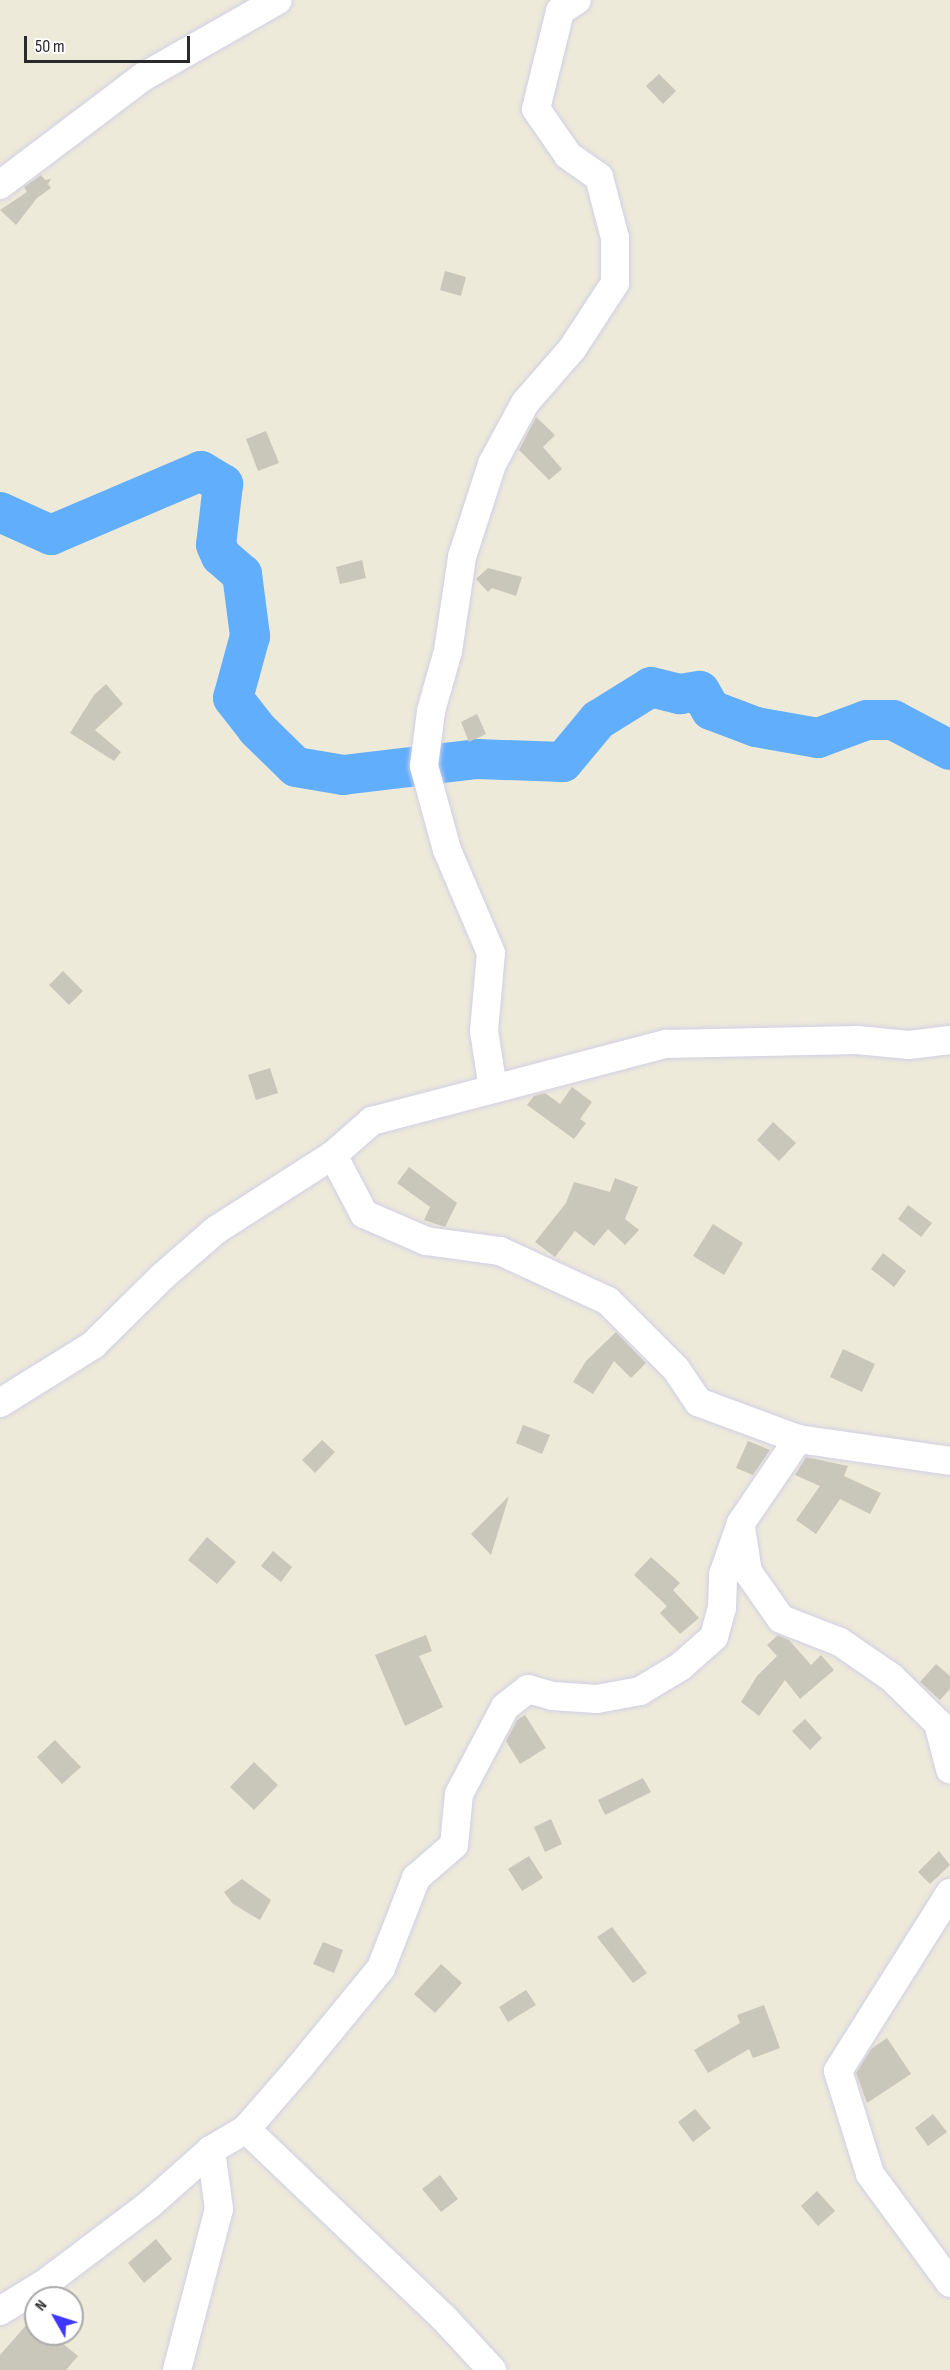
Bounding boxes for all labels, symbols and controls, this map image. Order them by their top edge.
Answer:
scale bar [27,24,194,62]
text: 50 m [35,36,65,57]
north arrow [24,2286,84,2346]
text: N [31,2296,51,2315]

